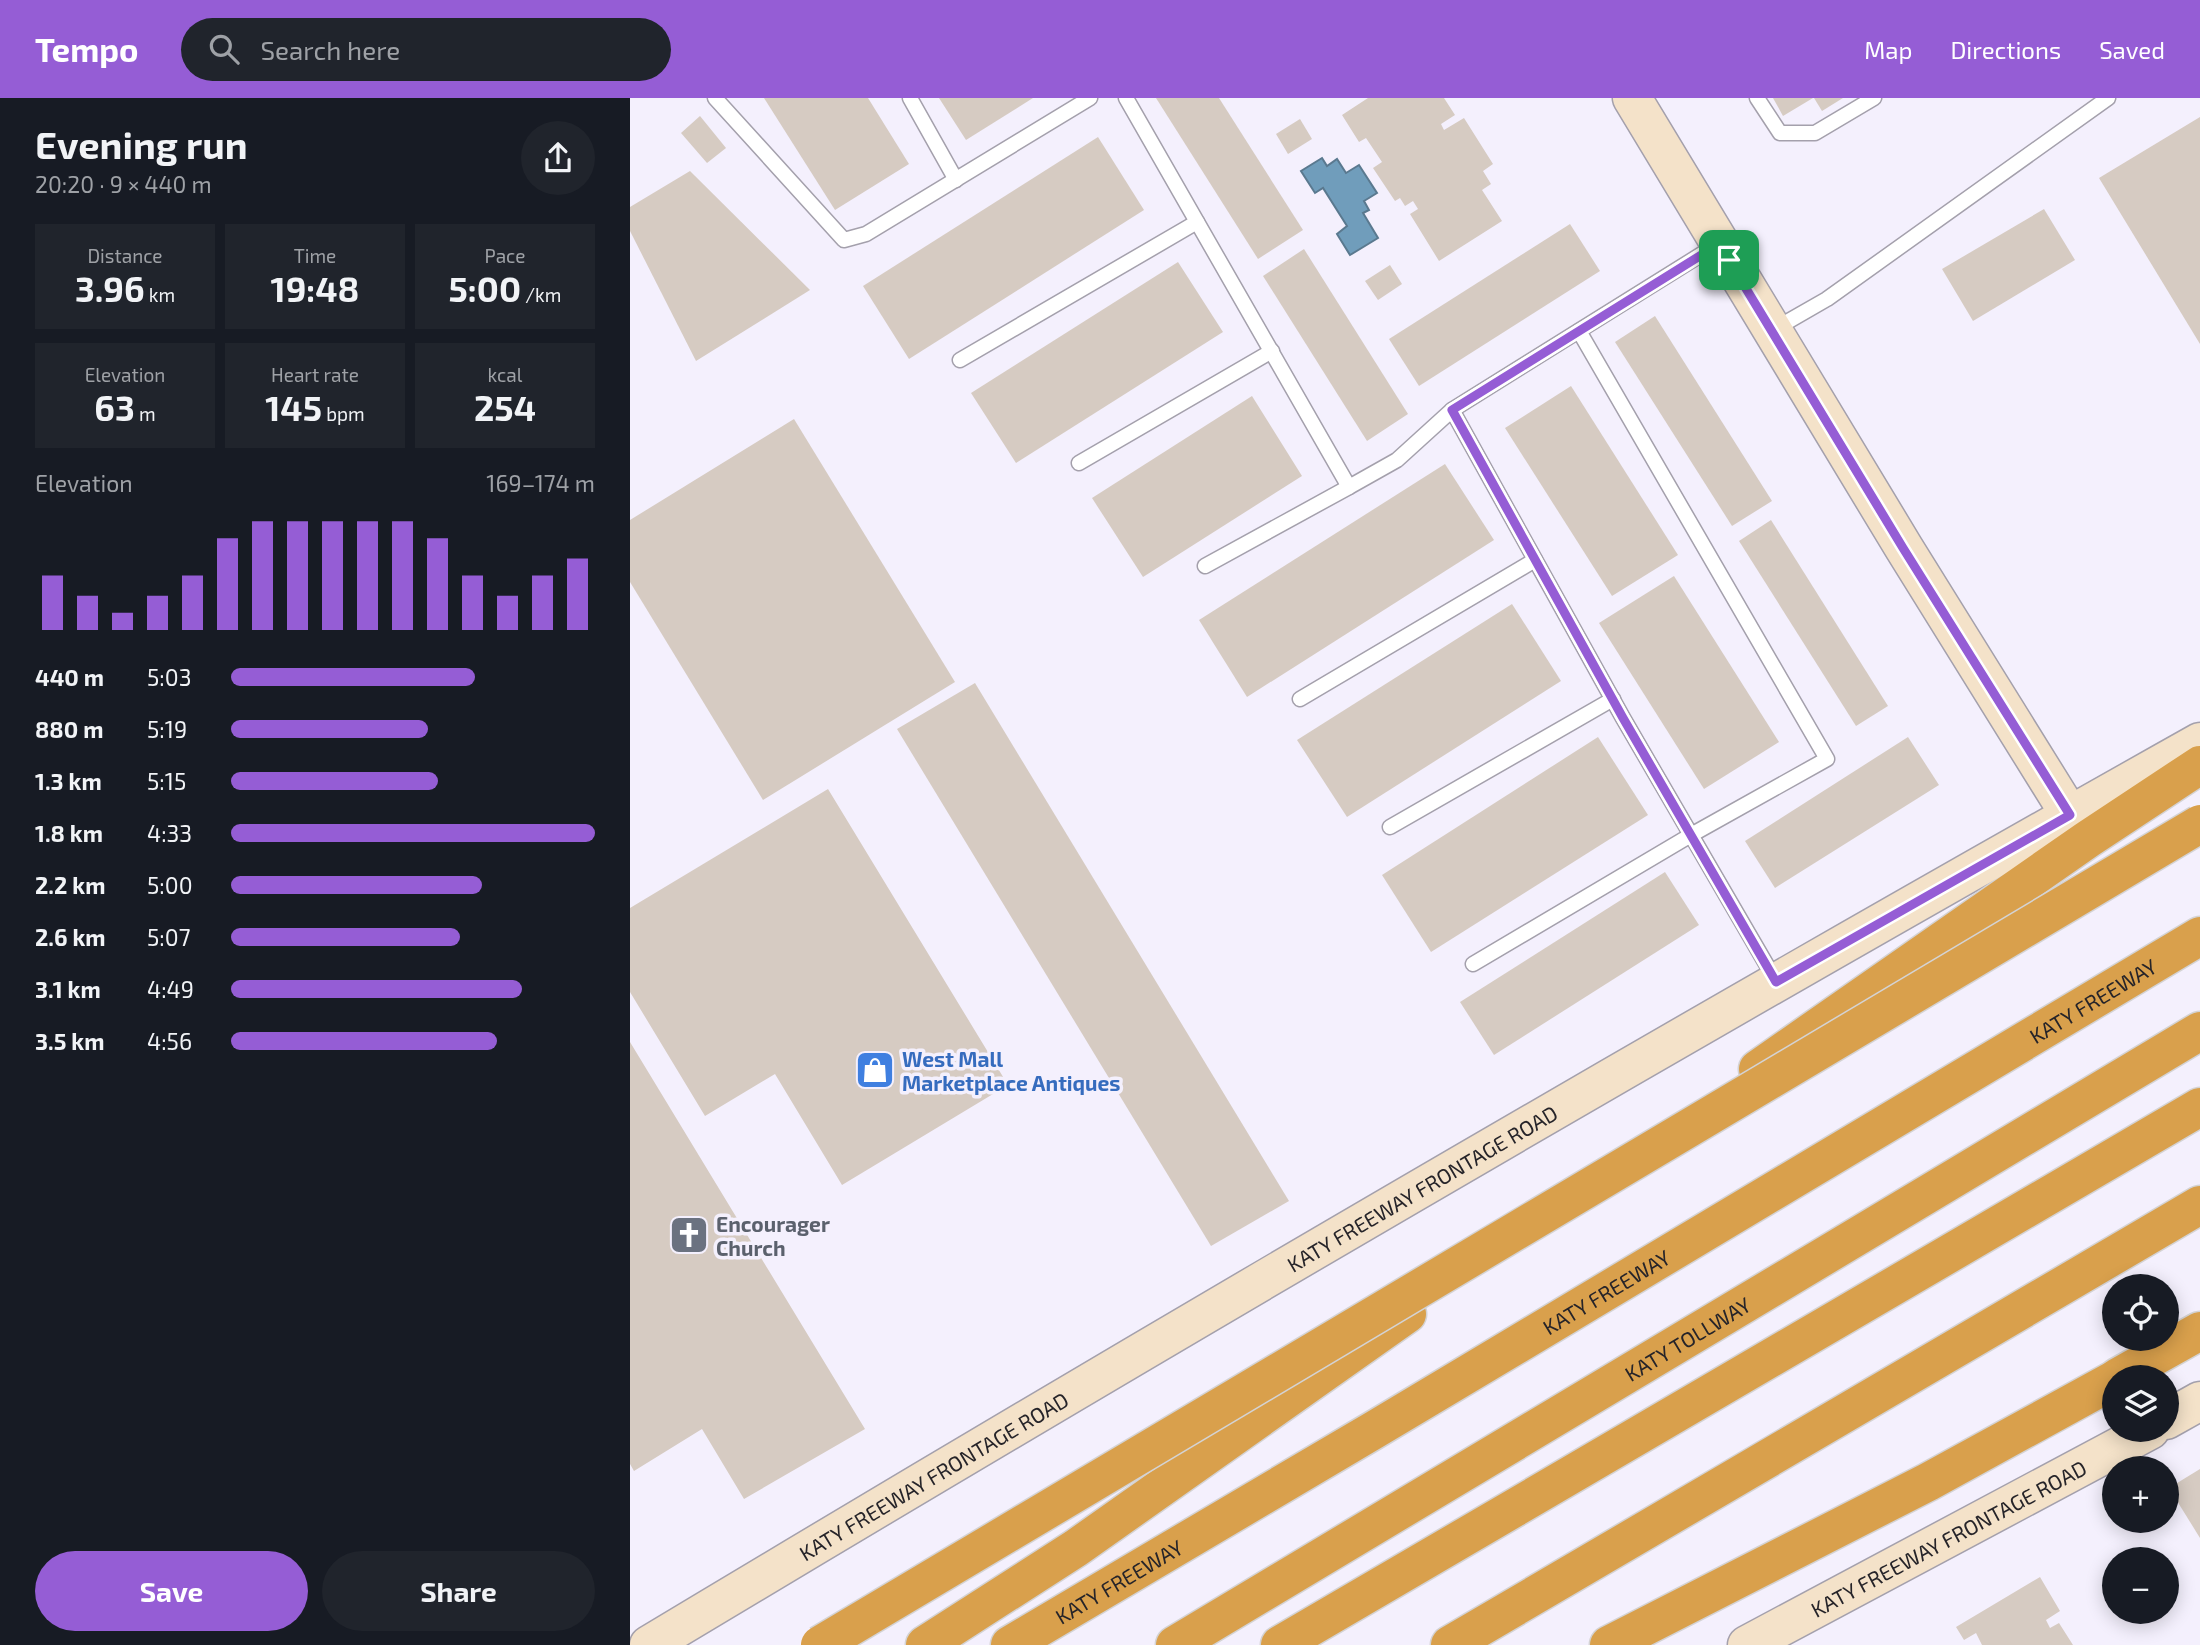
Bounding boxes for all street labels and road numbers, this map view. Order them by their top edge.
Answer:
street label: KATY FREEWAY [2024,953,2161,1048]
street label: KATY FREEWAY FRONTAGE ROAD [1282,1099,1561,1276]
street label: KATY FREEWAY [1538,1244,1674,1339]
street label: KATY TOLLWAY [1620,1291,1754,1385]
street label: KATY FREEWAY FRONTAGE ROAD [794,1386,1072,1565]
street label: KATY FREEWAY FRONTAGE ROAD [1806,1454,2090,1621]
street label: KATY FREEWAY [1050,1534,1187,1628]

